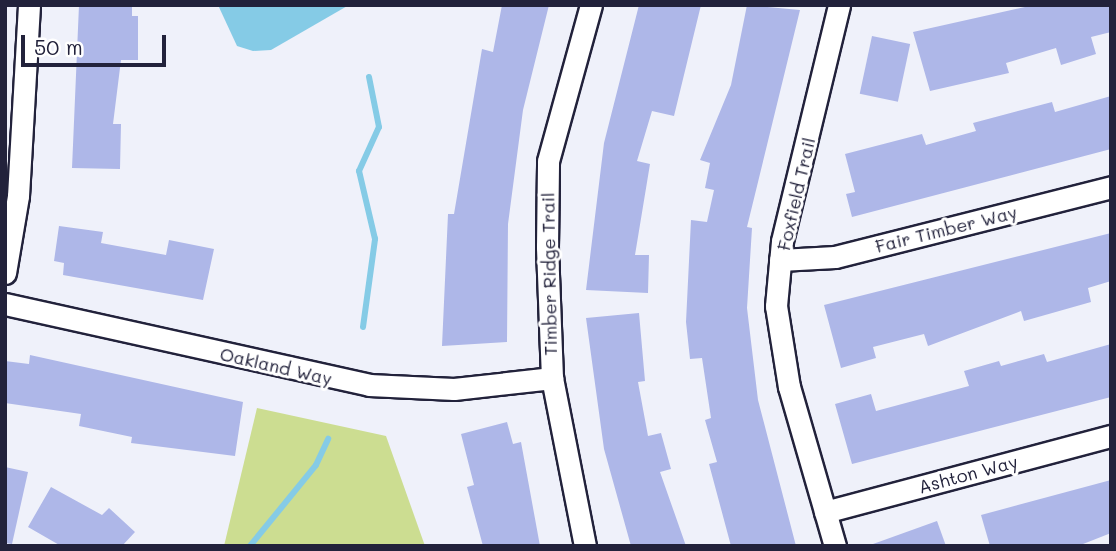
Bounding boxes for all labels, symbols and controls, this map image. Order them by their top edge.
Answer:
scale bar [24,21,170,65]
text: 50 m [34,33,83,60]
street label: Foxfield Trail [772,135,820,253]
street label: Timber Ridge Trail [537,192,561,356]
street label: Fair Timber Way [873,201,1019,257]
street label: Oakland Way [218,343,334,389]
street label: Ashton Way [916,450,1020,498]

